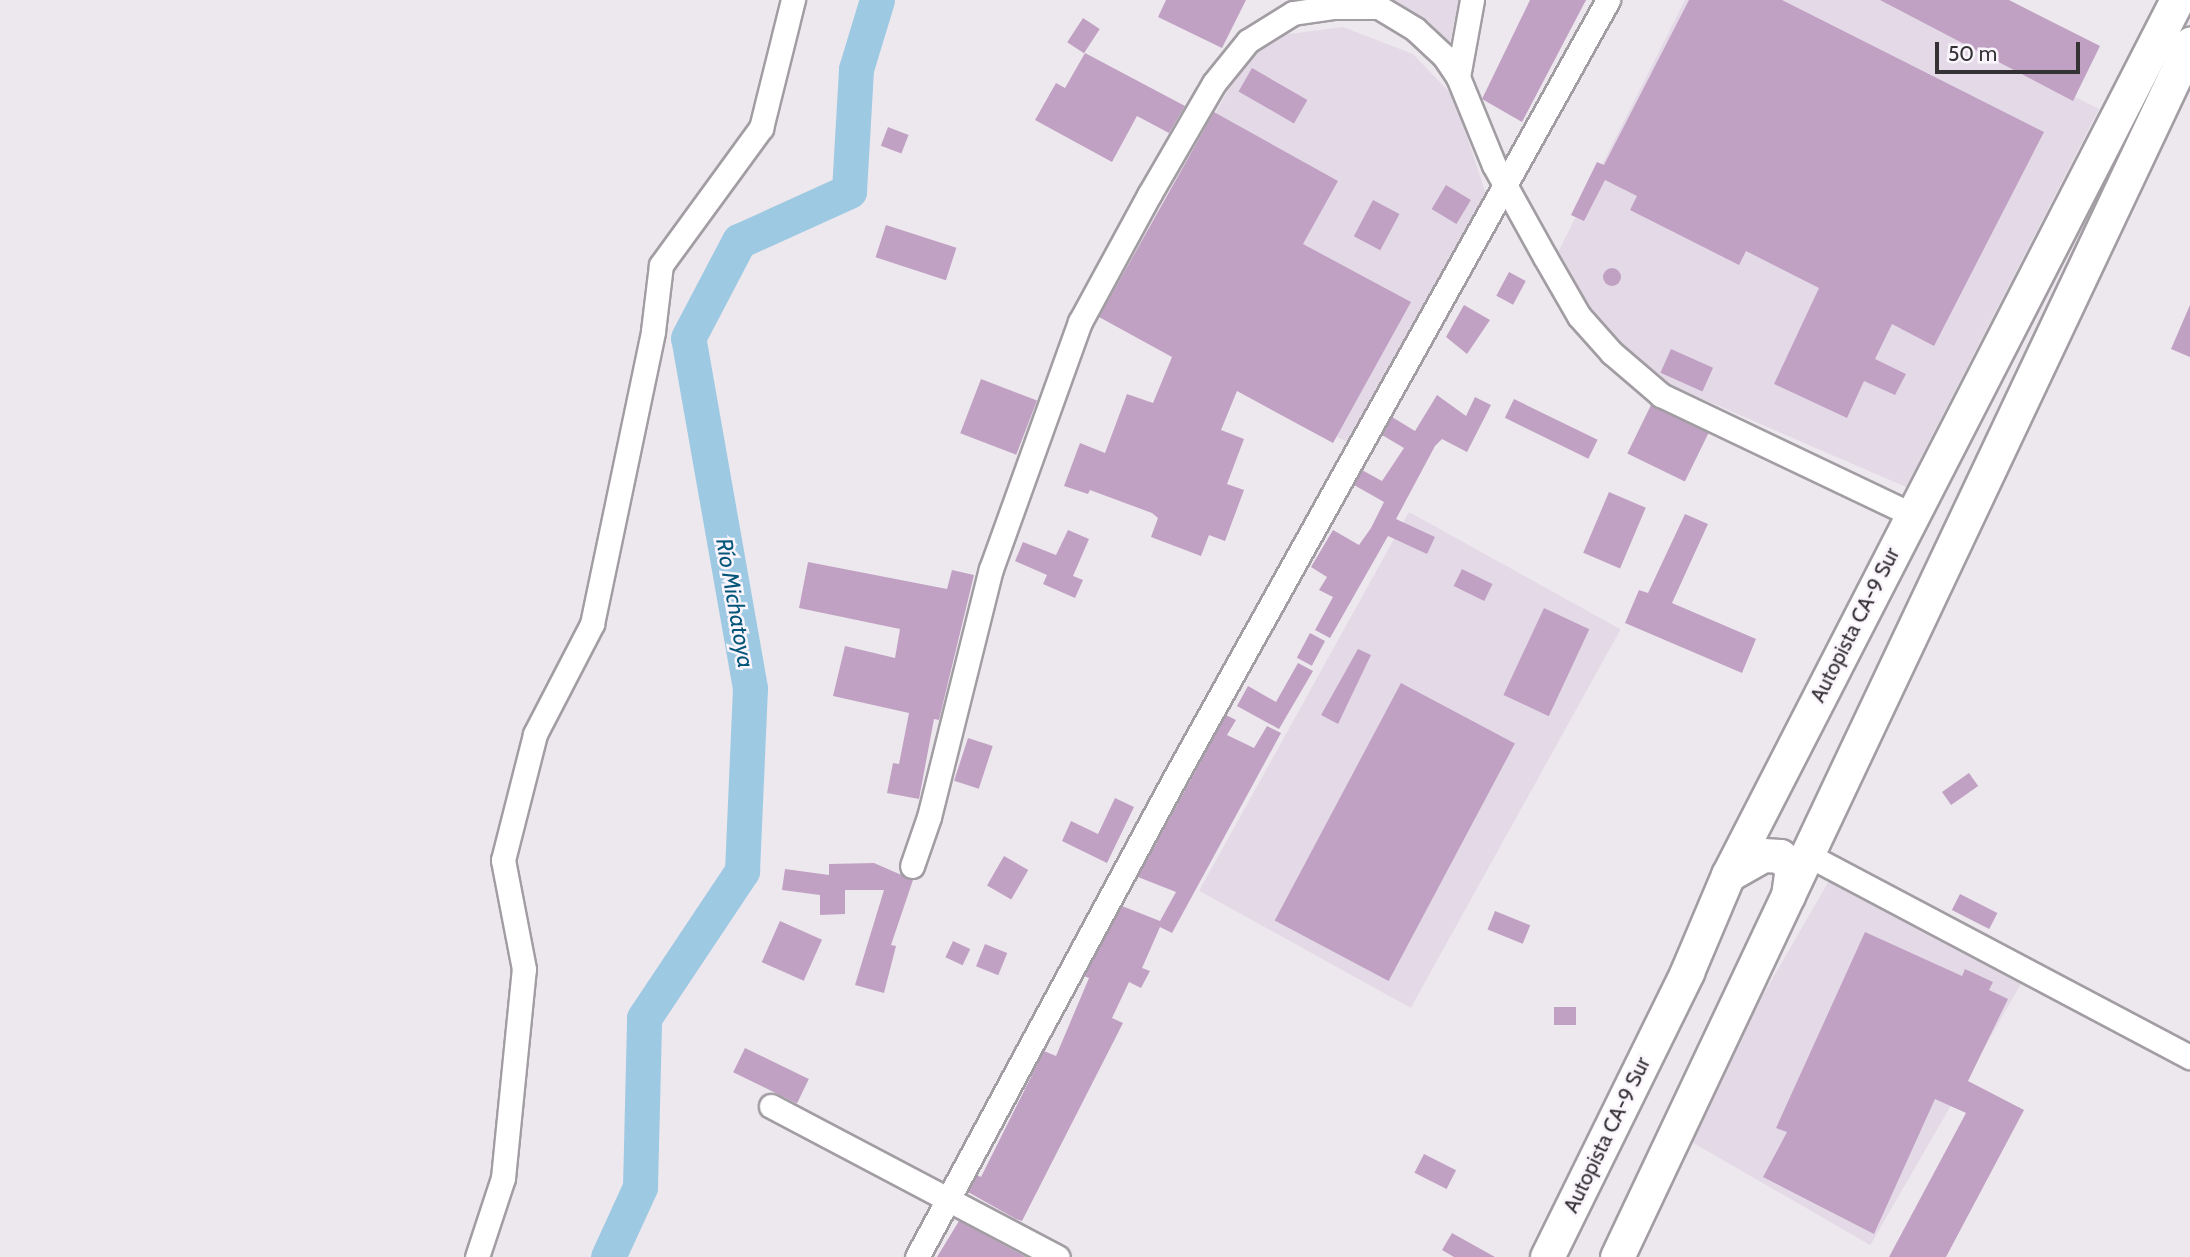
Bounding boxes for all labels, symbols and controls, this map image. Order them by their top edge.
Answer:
scale bar [1938,28,2083,72]
text: 50 m [1948,41,1997,66]
water label: Río Michatoya [710,536,760,670]
street label: Autopista CA-9 Sur [1805,543,1905,707]
street label: Autopista CA-9 Sur [1558,1053,1656,1217]

